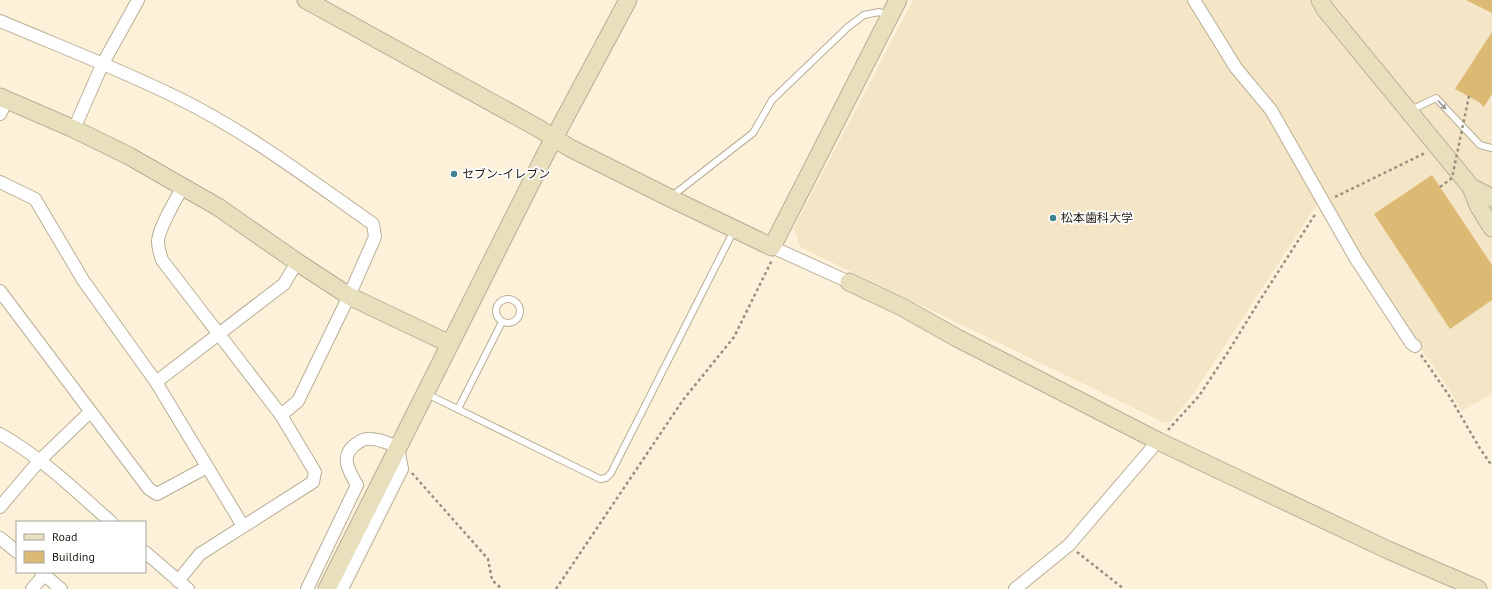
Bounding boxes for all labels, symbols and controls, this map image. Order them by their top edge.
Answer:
one-way arrow [1438,100,1447,110]
place label: セブン-イレブン [462,166,550,181]
marker: セブン-イレブン [449,169,459,179]
place label: 松本歯科大学 [1061,210,1133,225]
marker: 松本歯科大学 [1048,213,1058,223]
legend [16,521,146,573]
text: Road [52,529,77,544]
text: Building [52,549,95,564]

